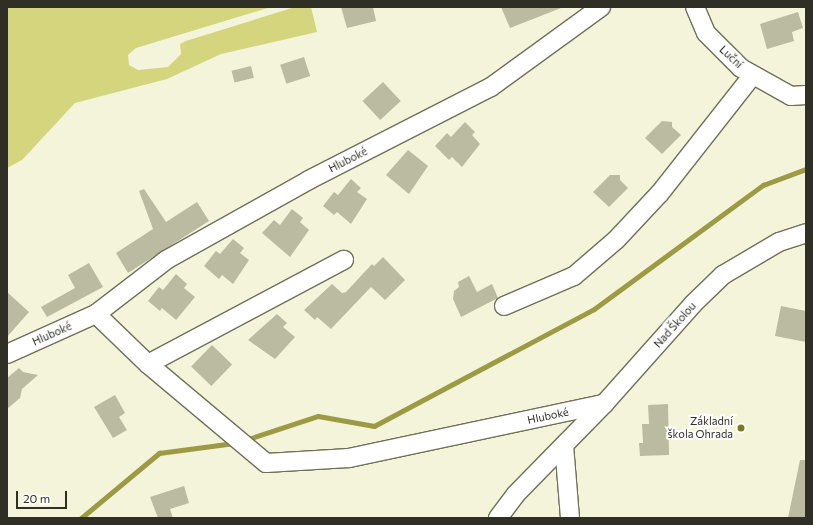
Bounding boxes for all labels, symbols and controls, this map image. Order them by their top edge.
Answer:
street label: Luční [717,43,745,71]
street label: Hluboké [326,145,370,175]
street label: Nad Školou [651,299,699,351]
street label: Hluboké [30,319,74,349]
street label: Hluboké [526,405,570,427]
place label: Základní škola Ohrada [668,415,733,441]
marker: Základní škola Ohrada [736,423,746,433]
scale bar [18,483,69,509]
text: 20 m [23,491,50,505]

